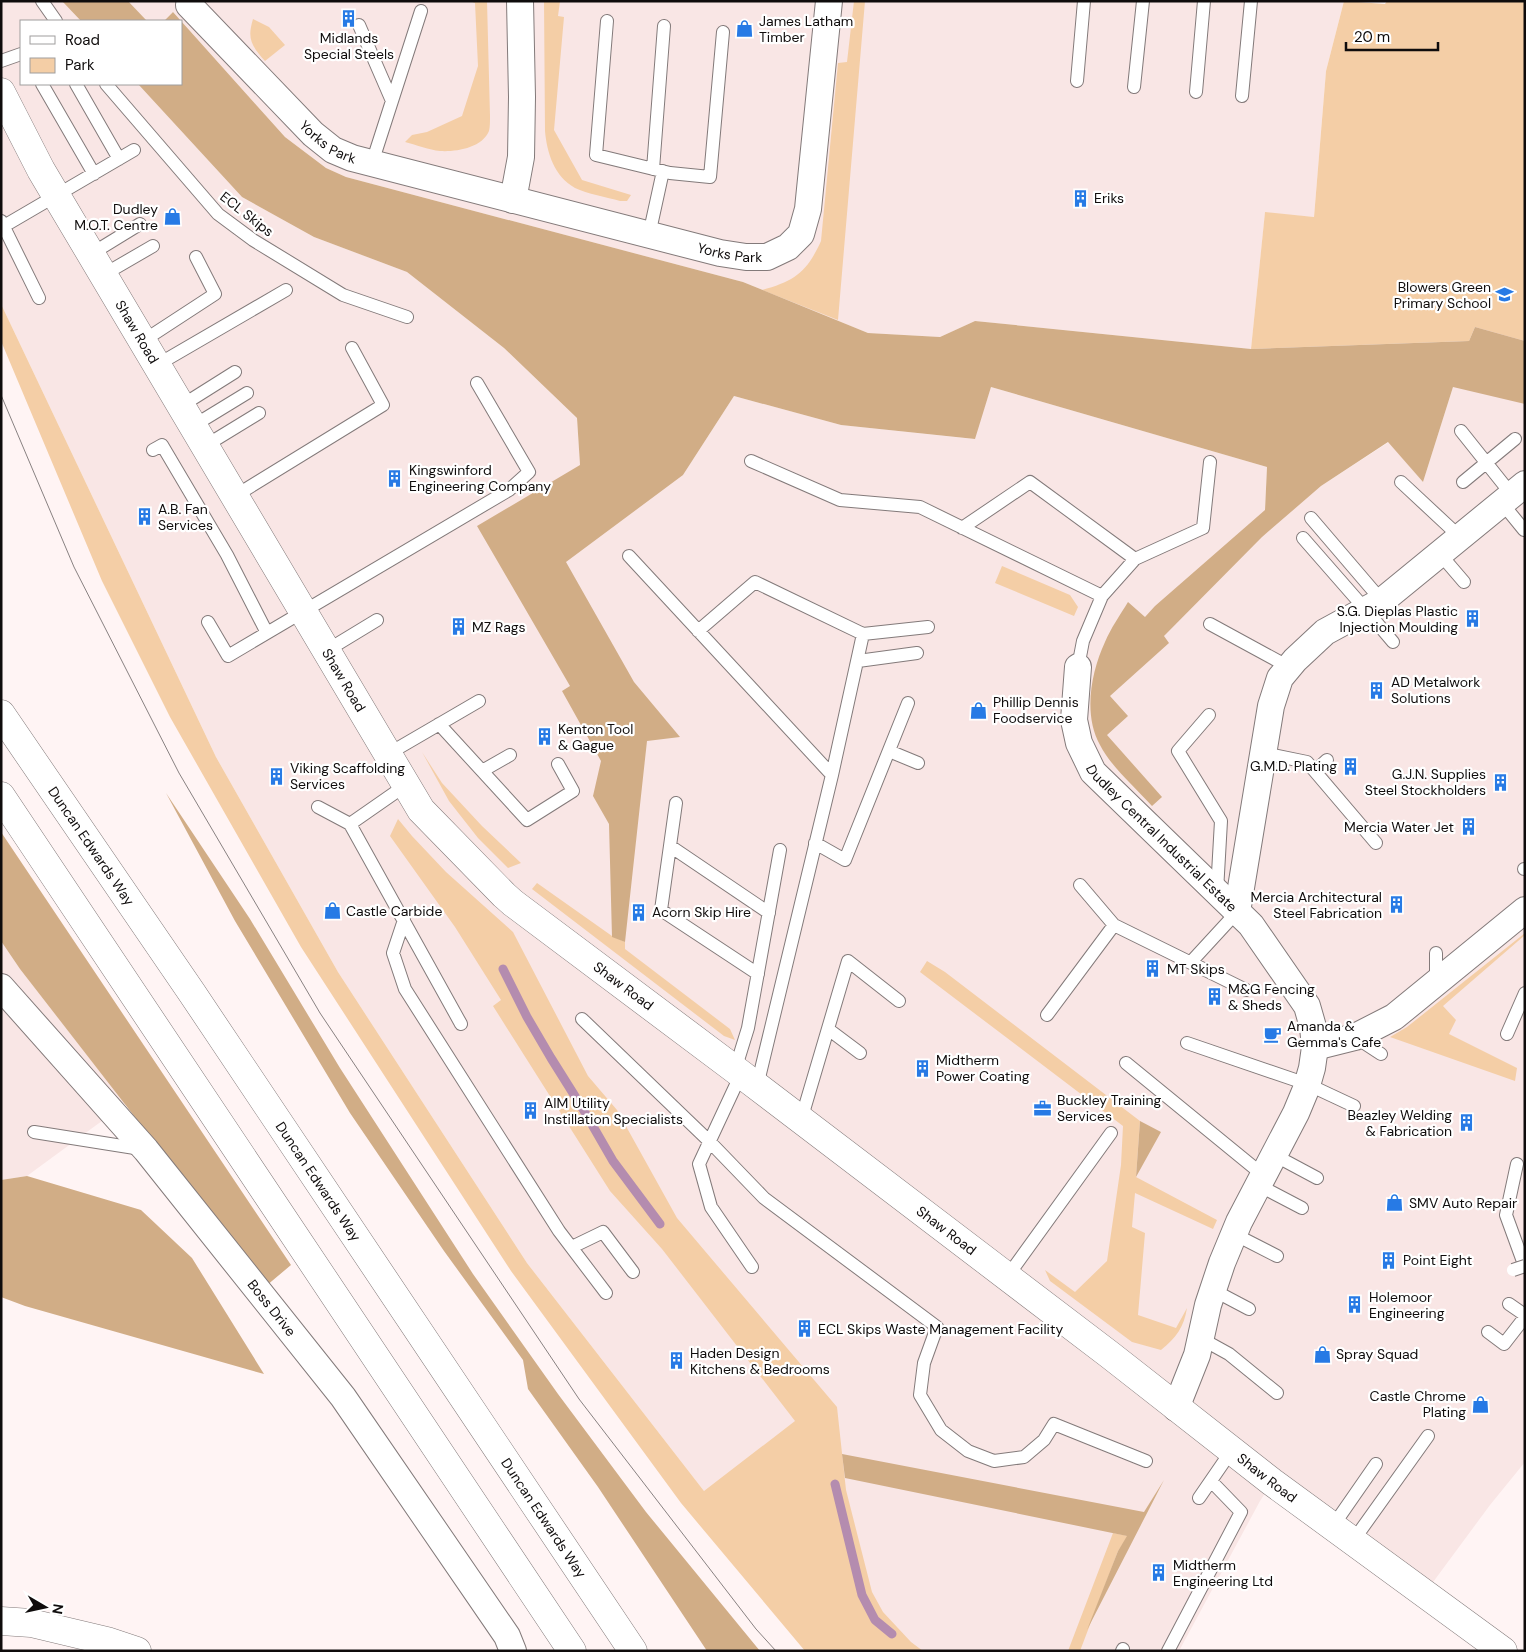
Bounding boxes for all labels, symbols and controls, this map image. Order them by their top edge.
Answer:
building icon: Midlands Special Steels [339,8,359,28]
place label: James Latham Timber [759,12,853,46]
shop icon: James Latham Timber [735,19,755,39]
legend [20,20,182,85]
scale bar [1346,20,1438,52]
text: 20 m [1354,27,1390,47]
place label: Midlands Special Steels [304,29,394,63]
text: Road [65,30,100,50]
text: Park [65,55,95,75]
street label: Yorks Park [296,116,358,168]
street label: ECL Skips [216,187,278,241]
building icon: Eriks [1070,188,1090,208]
place label: Eriks [1094,189,1124,207]
place label: Dudley M.O.T. Centre [74,200,158,234]
shop icon: Dudley M.O.T. Centre [162,207,182,227]
street label: Yorks Park [695,239,762,266]
place label: Blowers Green Primary School [1394,278,1491,312]
school or university icon: Blowers Green Primary School [1495,285,1515,305]
street label: Shaw Road [111,297,163,367]
place label: Kingswinford Engineering Company [409,461,551,495]
building icon: Kingswinford Engineering Company [385,468,405,488]
place label: A.B. Fan Services [158,500,213,534]
building icon: A.B. Fan Services [134,507,154,527]
place label: S.G. Dieplas Plastic Injection Moulding [1337,602,1458,636]
building icon: S.G. Dieplas Plastic Injection Moulding [1462,609,1482,629]
building icon: MZ Rags [448,617,468,637]
place label: MZ Rags [472,618,526,636]
street label: Shaw Road [318,645,370,715]
place label: AD Metalwork Solutions [1391,673,1480,707]
building icon: AD Metalwork Solutions [1367,680,1387,700]
place label: Phillip Dennis Foodservice [993,693,1079,727]
shop icon: Phillip Dennis Foodservice [969,700,989,720]
place label: Kenton Tool & Gague [558,720,633,754]
building icon: Kenton Tool & Gague [534,727,554,747]
building icon: G.M.D. Plating [1341,756,1361,776]
place label: G.M.D. Plating [1250,757,1337,775]
place label: Viking Scaffolding Services [290,759,405,793]
street label: Dudley Central Industrial Estate [1082,762,1241,916]
place label: G.J.N. Supplies Steel Stockholders [1365,765,1486,799]
building icon: Viking Scaffolding Services [266,766,286,786]
building icon: G.J.N. Supplies Steel Stockholders [1490,772,1510,792]
street label: Duncan Edwards Way [44,783,139,909]
building icon: Mercia Water Jet [1458,817,1478,837]
place label: Mercia Water Jet [1344,818,1454,836]
place label: Mercia Architectural Steel Fabrication [1251,888,1382,922]
building icon: Mercia Architectural Steel Fabrication [1386,895,1406,915]
shop icon: Castle Carbide [322,901,342,921]
place label: Castle Carbide [346,902,442,920]
building icon: Acorn Skip Hire [628,902,648,922]
place label: Acorn Skip Hire [652,903,751,921]
street label: Shaw Road [590,957,657,1014]
building icon: MT Skips [1143,959,1163,979]
place label: MT Skips [1167,960,1225,978]
place label: M&G Fencing & Sheds [1228,980,1315,1014]
building icon: M&G Fencing & Sheds [1204,987,1224,1007]
place label: Amanda & Gemma's Cafe [1287,1017,1381,1051]
cafe icon: Amanda & Gemma's Cafe [1263,1024,1283,1044]
place label: Midtherm Power Coating [936,1051,1030,1085]
building icon: Midtherm Power Coating [912,1058,932,1078]
place label: Buckley Training Services [1057,1091,1161,1125]
place label: AIM Utility Instillation Specialists [544,1094,683,1128]
office icon: Buckley Training Services [1033,1098,1053,1118]
building icon: AIM Utility Instillation Specialists [520,1101,540,1121]
place label: Beazley Welding & Fabrication [1347,1106,1452,1140]
building icon: Beazley Welding & Fabrication [1456,1113,1476,1133]
street label: Duncan Edwards Way [272,1118,365,1245]
shop icon: SMV Auto Repair [1385,1193,1405,1213]
place label: SMV Auto Repair [1409,1194,1517,1212]
street label: Shaw Road [913,1202,980,1259]
building icon: Point Eight [1379,1250,1399,1270]
place label: Point Eight [1403,1251,1472,1269]
street label: Boss Drive [244,1276,300,1340]
place label: Holemoor Engineering [1369,1288,1445,1322]
building icon: Holemoor Engineering [1345,1295,1365,1315]
building icon: ECL Skips Waste Management Facility [794,1319,814,1339]
place label: ECL Skips Waste Management Facility [818,1320,1063,1338]
place label: Haden Design Kitchens & Bedrooms [690,1344,830,1378]
shop icon: Spray Squad [1312,1344,1332,1364]
place label: Spray Squad [1336,1345,1418,1363]
building icon: Haden Design Kitchens & Bedrooms [666,1351,686,1371]
place label: Castle Chrome Plating [1370,1387,1466,1421]
shop icon: Castle Chrome Plating [1470,1394,1490,1414]
street label: Shaw Road [1234,1449,1301,1506]
street label: Duncan Edwards Way [497,1455,590,1581]
place label: Midtherm Engineering Ltd [1173,1556,1273,1590]
building icon: Midtherm Engineering Ltd [1149,1563,1169,1583]
north arrow [20,1582,70,1632]
text: N [48,1603,68,1615]

